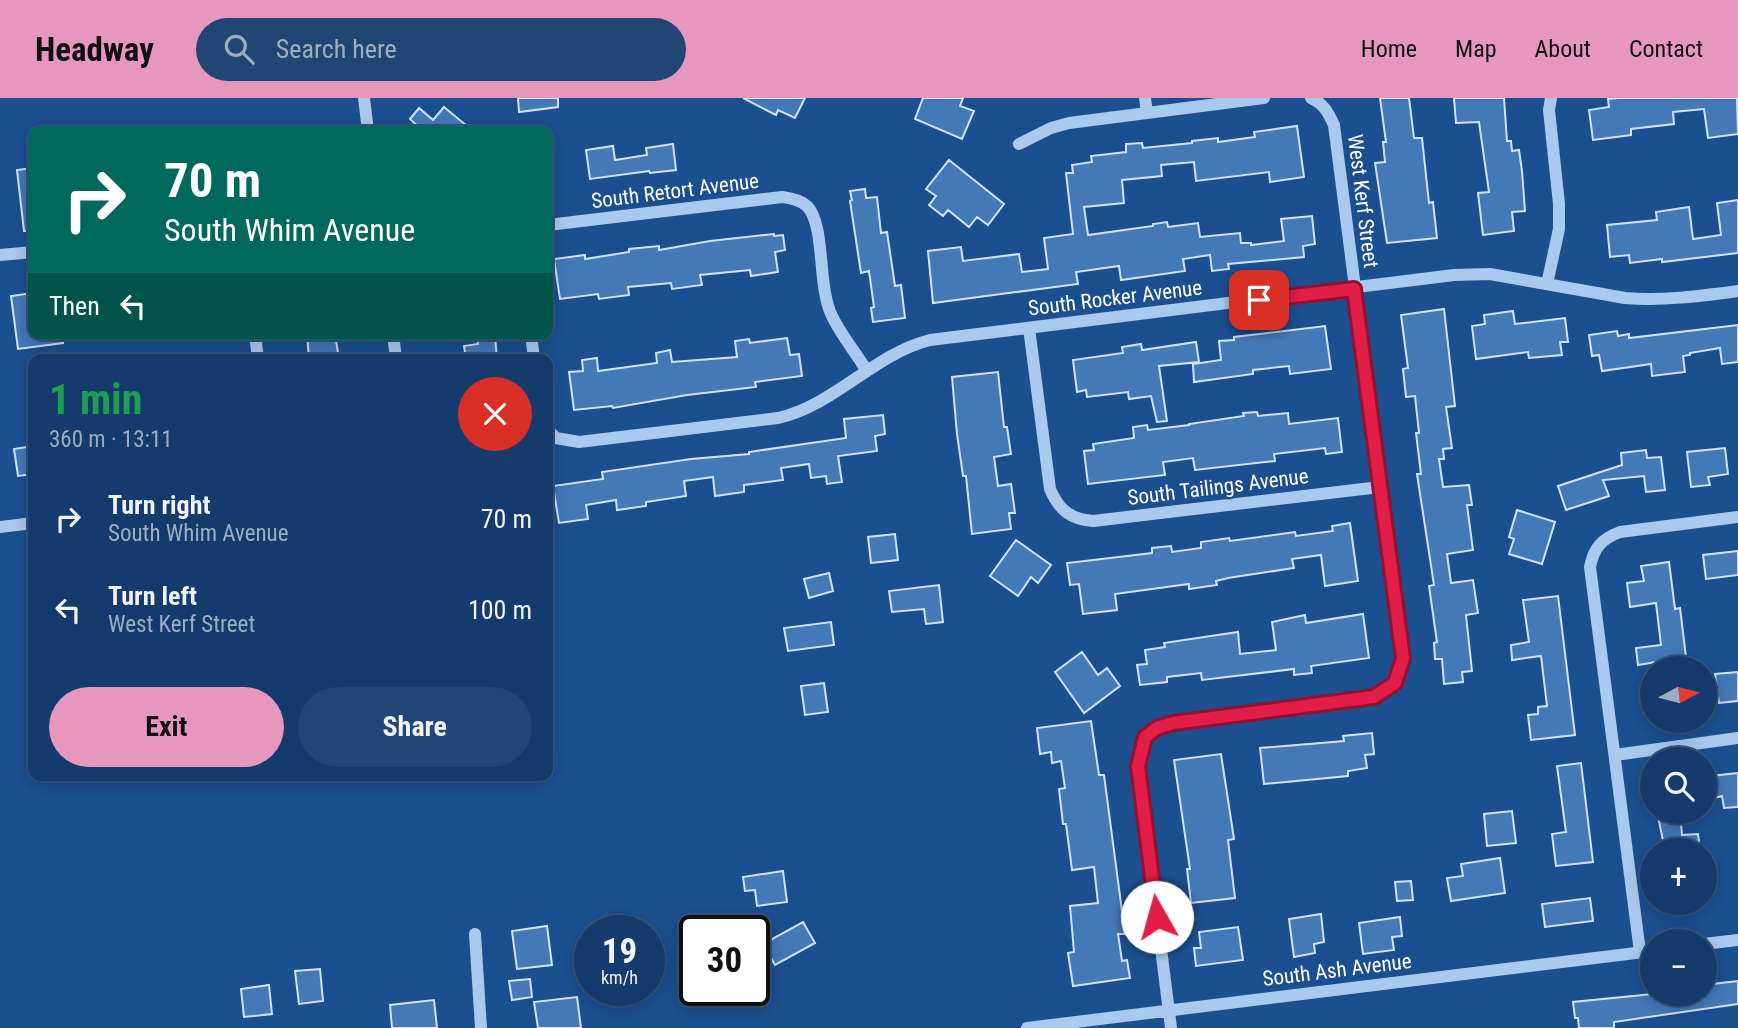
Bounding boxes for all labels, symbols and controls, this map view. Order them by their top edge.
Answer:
search box [196,18,686,81]
text: Headway [35,30,154,69]
icon: search [220,30,258,68]
text: Search here [276,34,397,64]
text: Home [1361,35,1417,63]
text: Map [1455,35,1497,63]
text: About [1535,35,1591,63]
text: Contact [1629,35,1703,63]
street label: West Kerf Street [1343,133,1383,269]
text: 70 m [164,152,261,209]
icon: right [49,154,140,245]
street label: South Retort Avenue [590,169,760,213]
text: South Whim Avenue [164,211,415,249]
pin [1229,270,1289,330]
street label: South Rocker Avenue [1027,275,1203,321]
icon: arrive [1240,281,1278,319]
icon: left [114,287,152,325]
text: Then [49,291,100,321]
text: 1 min [49,375,142,424]
button: close [458,377,532,451]
text: 360 m · 13:11 [49,426,173,453]
street label: South Tailings Avenue [1126,464,1310,510]
text: Turn right [108,490,210,520]
icon: right [49,500,87,538]
text: 70 m [481,504,532,534]
text: South Whim Avenue [108,520,289,547]
text: Turn left [108,581,197,611]
icon: left [49,591,87,629]
text: 100 m [468,595,532,625]
text: West Kerf Street [108,611,255,638]
north arrow [1640,656,1717,733]
map controls [1640,656,1717,1006]
button: Exit [49,687,284,767]
button: Share [298,687,532,767]
button: search [1640,747,1717,824]
button: + [1640,838,1717,915]
position arrow [1120,880,1194,954]
speed limit sign: 30 [679,915,770,1006]
button: − [1640,929,1717,1006]
text: 19 [602,931,637,972]
street label: South Ash Avenue [1261,949,1413,991]
text: km/h [601,967,638,988]

